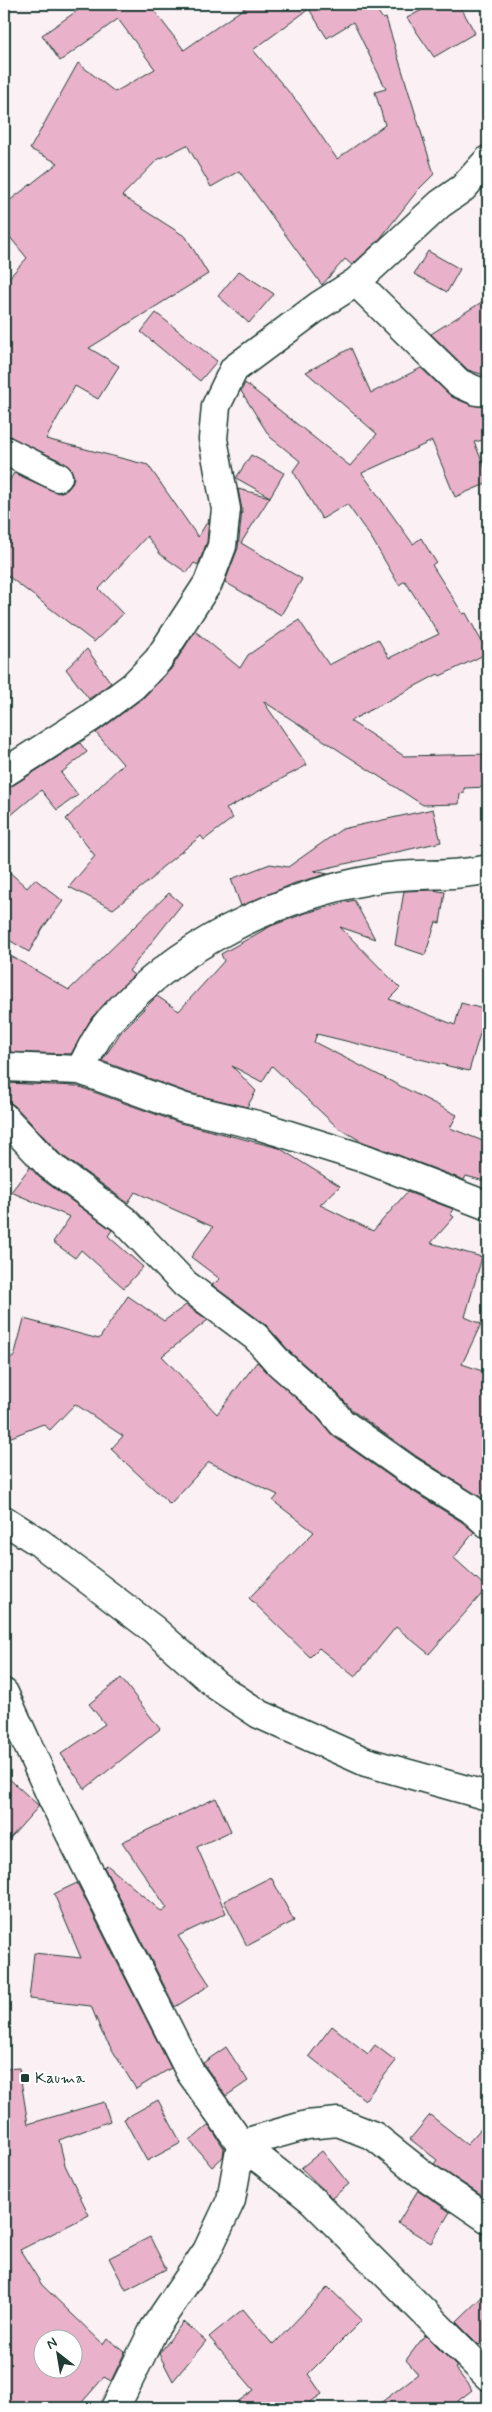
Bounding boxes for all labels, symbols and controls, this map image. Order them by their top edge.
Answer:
place label: Kauma [35,2068,85,2089]
marker: Kauma [19,2072,31,2084]
north arrow [32,2330,82,2380]
text: N [43,2334,60,2354]

